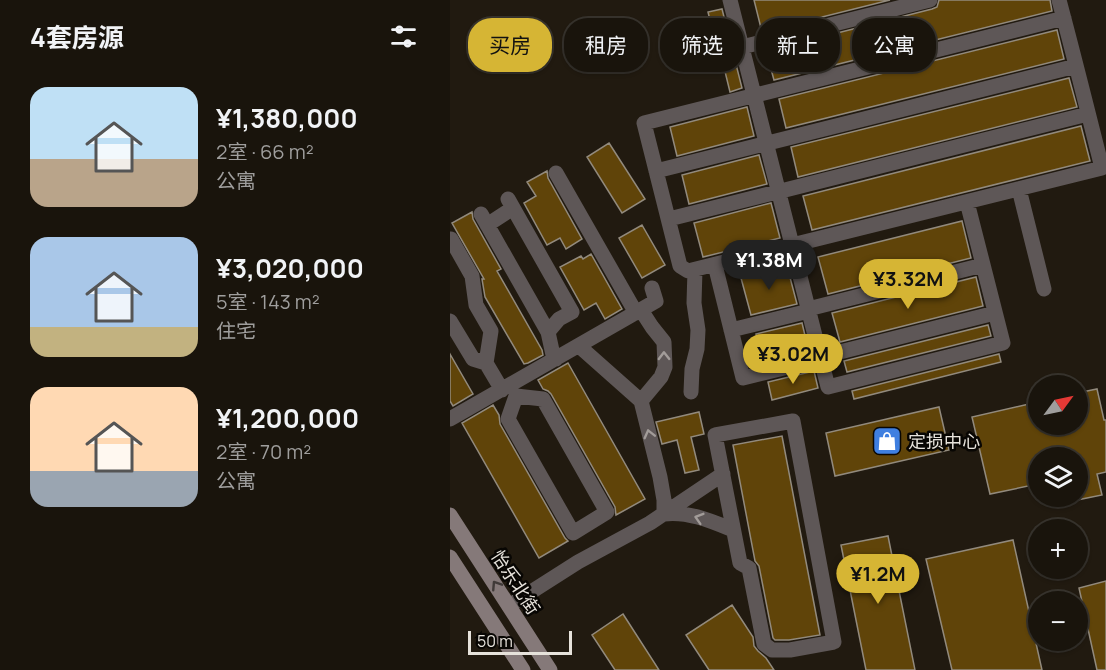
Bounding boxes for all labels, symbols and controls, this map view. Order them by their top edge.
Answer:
chip: 买房 [468,18,552,72]
chip: 租房 [564,18,648,72]
chip: 筛选 [660,18,744,72]
chip: 新上 [756,18,840,72]
chip: 公寓 [852,18,936,72]
text: 4套房源 [30,19,124,55]
icon: filters [387,20,420,53]
text: ¥1,380,000 [216,100,358,136]
icon: home [78,111,150,183]
text: 2室 · 66 m² [216,138,314,165]
text: 公寓 [216,167,256,194]
pin: ¥1.38M [720,240,818,291]
text: ¥1.38M [735,246,803,273]
text: ¥3,020,000 [216,250,364,286]
pin: ¥3.32M [859,259,957,310]
icon: home [78,261,150,333]
text: ¥3.32M [873,265,943,292]
text: 5室 · 143 m² [216,288,320,315]
text: 住宅 [216,317,256,344]
pin: ¥3.02M [744,334,842,385]
text: ¥3.02M [757,340,829,367]
one-way arrow [658,351,671,360]
north arrow [1028,375,1088,435]
map controls [1028,375,1088,651]
text: ¥1,200,000 [216,400,359,436]
icon: home [78,411,150,483]
shop icon: 定损中心 [871,425,903,457]
place label: 定损中心 [908,429,980,453]
one-way arrow [643,430,656,440]
text: 2室 · 70 m² [216,438,311,465]
button: layers [1028,447,1088,507]
text: 公寓 [216,467,256,494]
one-way arrow [694,513,705,525]
button: + [1028,519,1088,579]
street label: 怡乐北街 [486,545,546,619]
pin: ¥1.2M [836,554,920,605]
text: ¥1.2M [850,560,906,587]
one-way arrow [491,581,503,591]
button: − [1028,591,1088,651]
scale bar [468,628,572,656]
text: 50 m [477,630,513,652]

